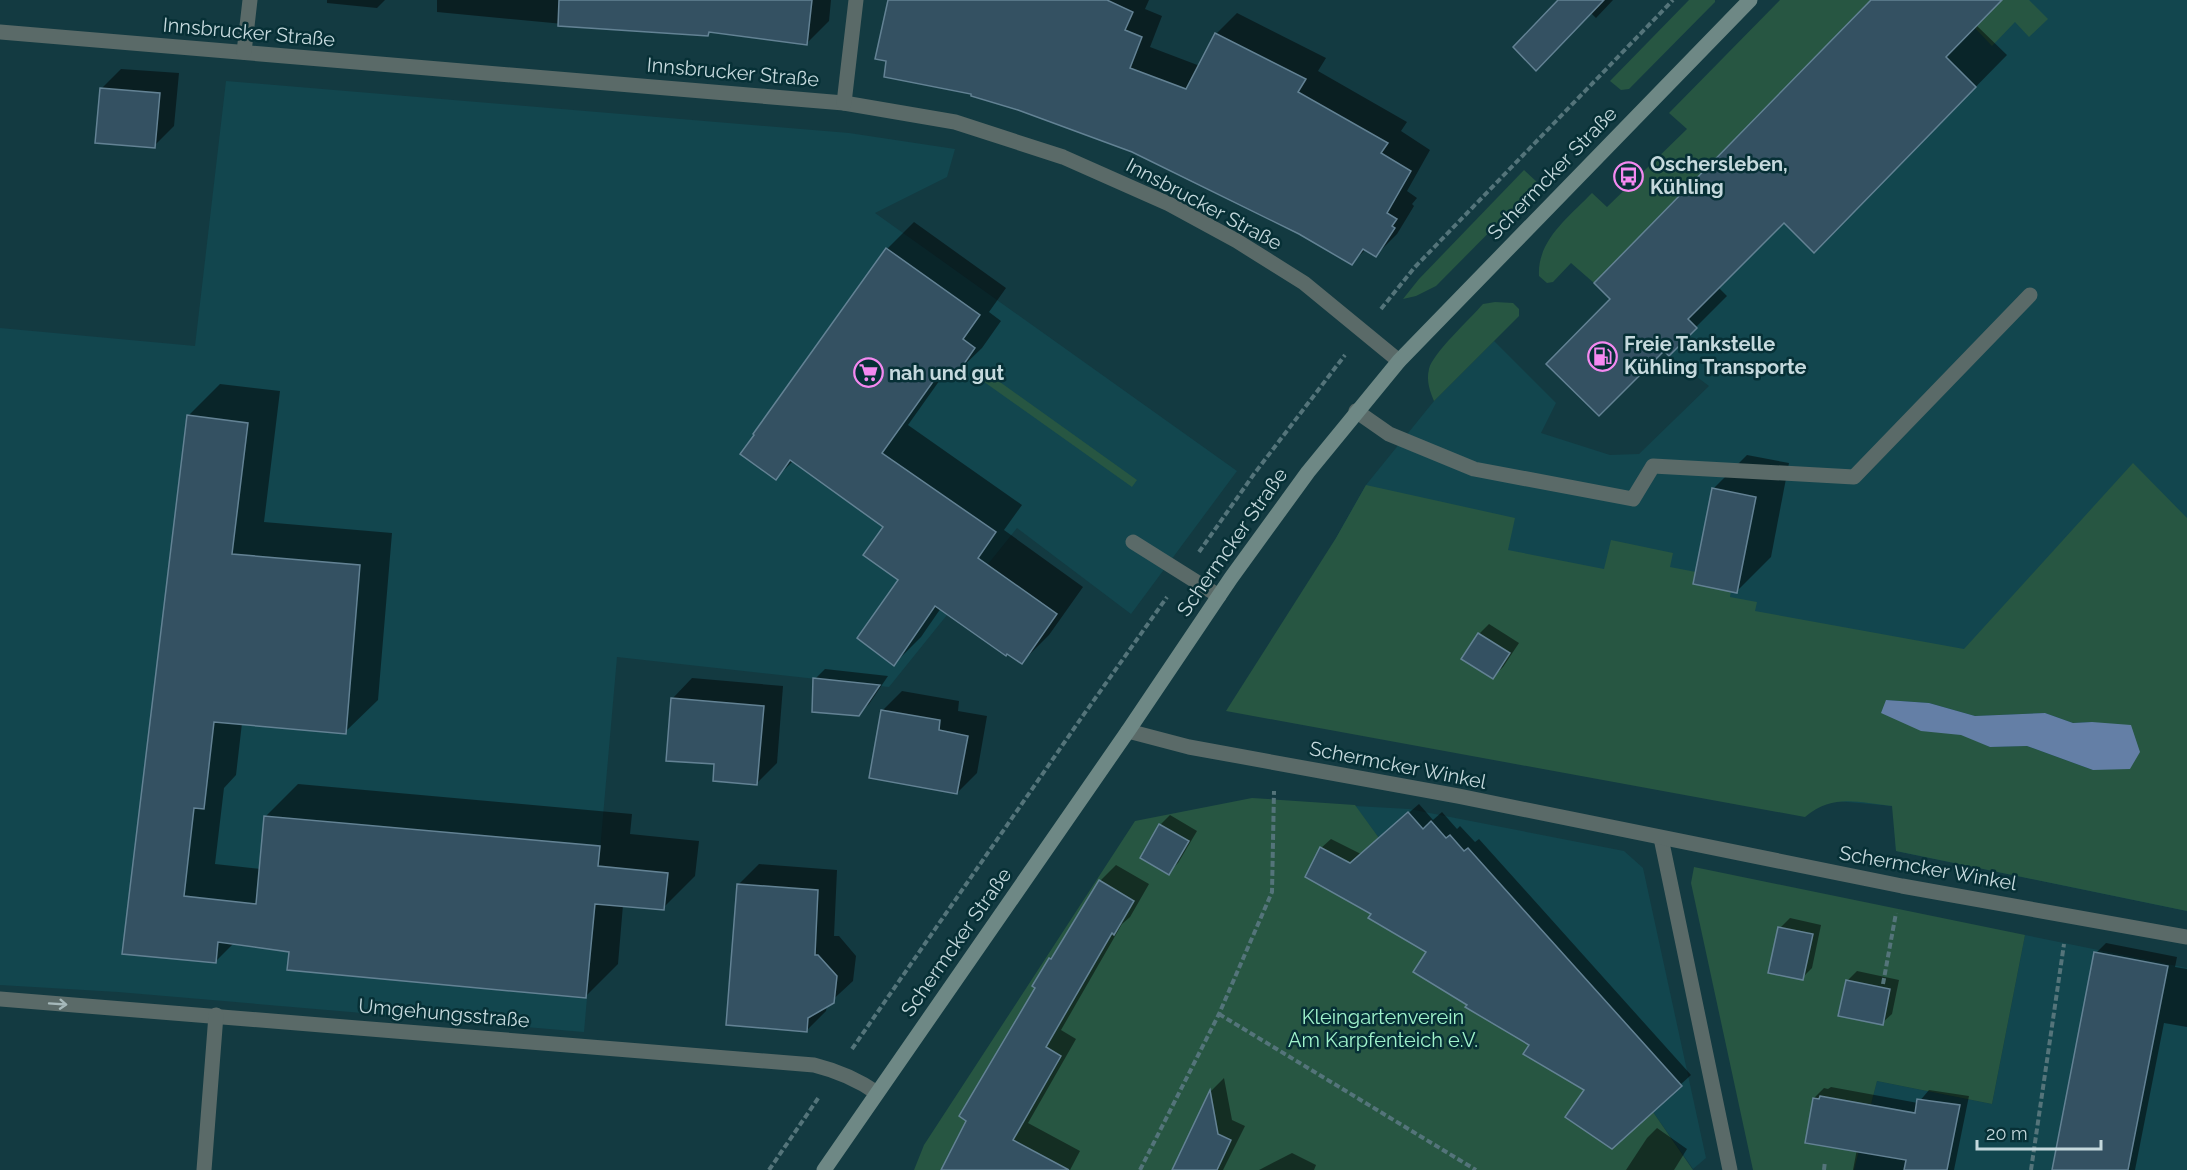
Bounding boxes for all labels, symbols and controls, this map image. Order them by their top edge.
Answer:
street label: Innsbrucker Straße [162,13,336,52]
street label: Innsbrucker Straße [646,53,820,92]
street label: Schermcker Straße [1482,101,1622,245]
place label: Oschersleben, Kühling [1650,152,1788,199]
street label: Innsbrucker Straße [1122,153,1286,255]
bus stop icon: Oschersleben, Kühling [1613,160,1645,192]
place label: Freie Tankstelle Kühling Transporte [1624,332,1806,379]
fuel station icon: Freie Tankstelle Kühling Transporte [1587,340,1619,372]
supermarket icon: nah und gut [852,357,884,389]
place label: nah und gut [889,361,1005,385]
street label: Schermcker Straße [1172,463,1292,621]
street label: Schermcker Winkel [1307,736,1489,794]
street label: Schermcker Winkel [1837,841,2019,896]
street label: Schermcker Straße [896,863,1016,1021]
street label: Umgehungsstraße [357,994,531,1032]
one-way arrow [48,998,68,1009]
park label: Kleingartenverein Am Karpfenteich e.V. [1288,1005,1478,1052]
scale bar [1977,1113,2102,1151]
text: 20 m [1986,1123,2028,1144]

